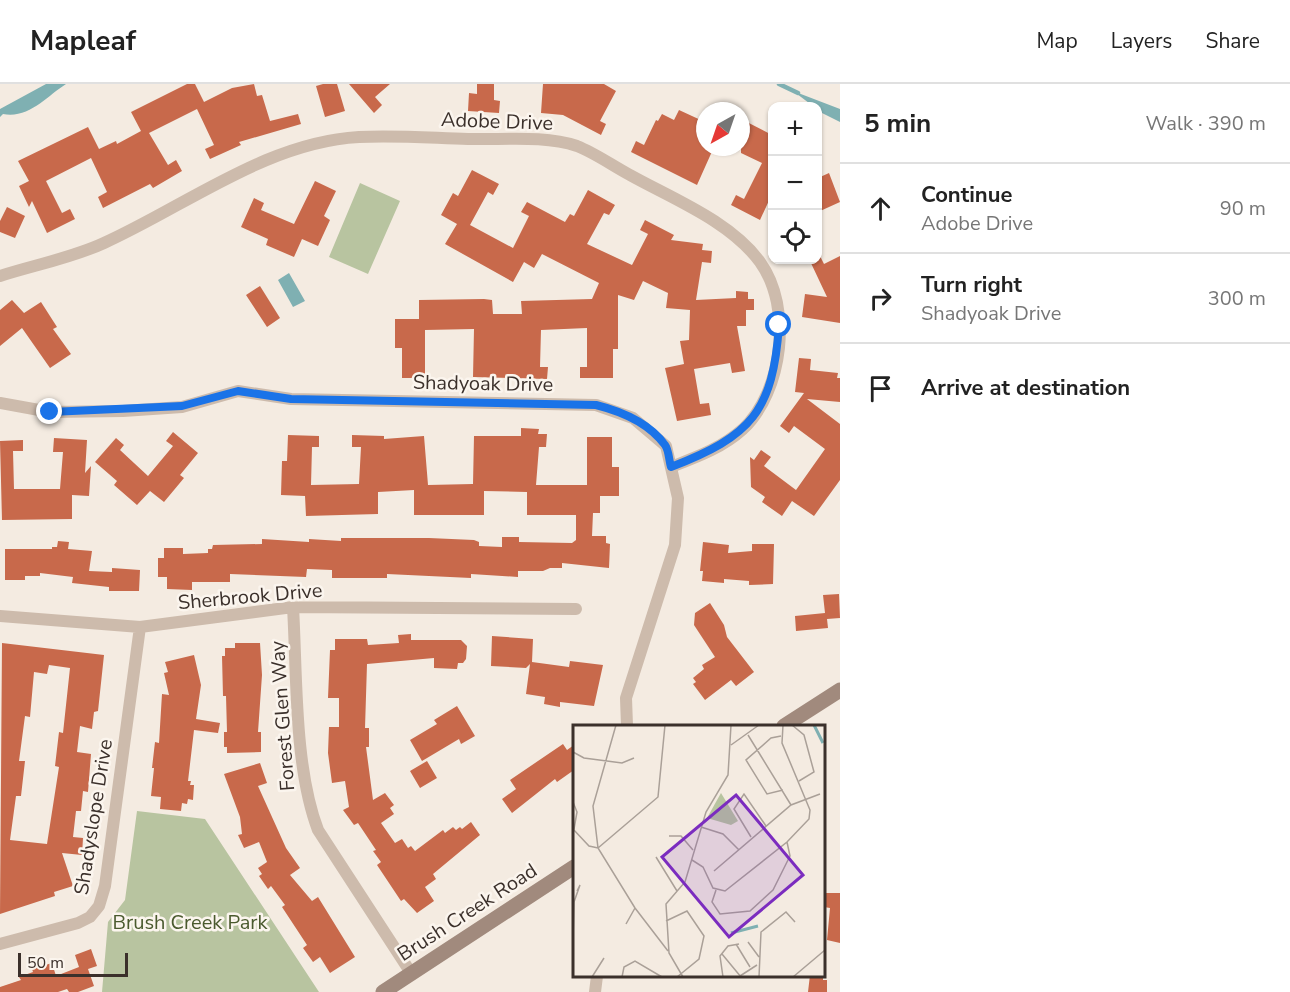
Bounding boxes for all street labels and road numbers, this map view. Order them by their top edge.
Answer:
street label: Adobe Drive [440,106,553,137]
street label: Shadyoak Drive [413,369,553,398]
street label: Sherbrook Drive [177,577,323,616]
street label: Forest Glen Way [264,639,301,792]
street label: Shadyslope Drive [68,737,119,897]
street label: Brush Creek Road [392,857,542,968]

